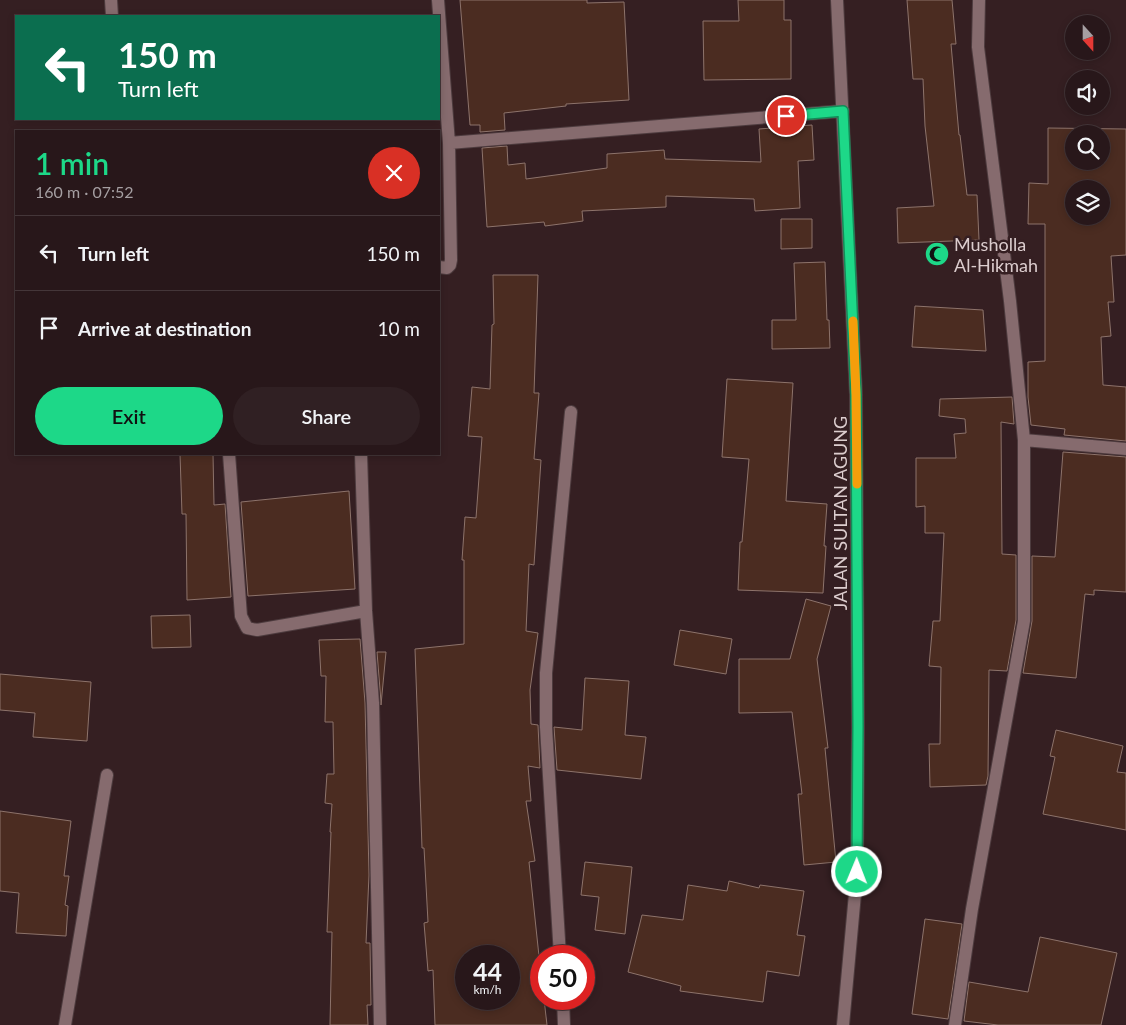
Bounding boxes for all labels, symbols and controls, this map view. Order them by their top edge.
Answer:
north arrow [1065,15,1110,60]
map controls [1065,15,1110,225]
text: 150 m [118,33,217,75]
icon: left [35,35,100,100]
button: sound [1065,70,1110,115]
text: Turn left [118,75,199,102]
pin [765,95,807,137]
icon: arrive [772,102,800,130]
button: search [1065,125,1110,170]
text: 1 min [35,145,109,181]
button: close [368,147,420,199]
button: layers [1065,180,1110,225]
text: 160 m · 07:52 [35,182,134,201]
place label: Musholla Al-Hikmah [954,233,1038,276]
icon: left [35,239,63,267]
mosque icon: Musholla Al-Hikmah [924,241,950,267]
text: Turn left [78,242,149,265]
text: 150 m [366,242,420,265]
icon: arrive [35,314,63,342]
text: Arrive at destination [78,317,251,340]
text: 10 m [377,317,420,340]
button: Exit [35,387,223,445]
button: Share [233,387,420,445]
street label: JALAN SULTAN AGUNG [829,416,851,610]
position arrow [830,845,882,897]
speed limit sign: 50 [530,945,595,1010]
text: 44 [473,956,502,986]
text: km/h [473,982,502,997]

